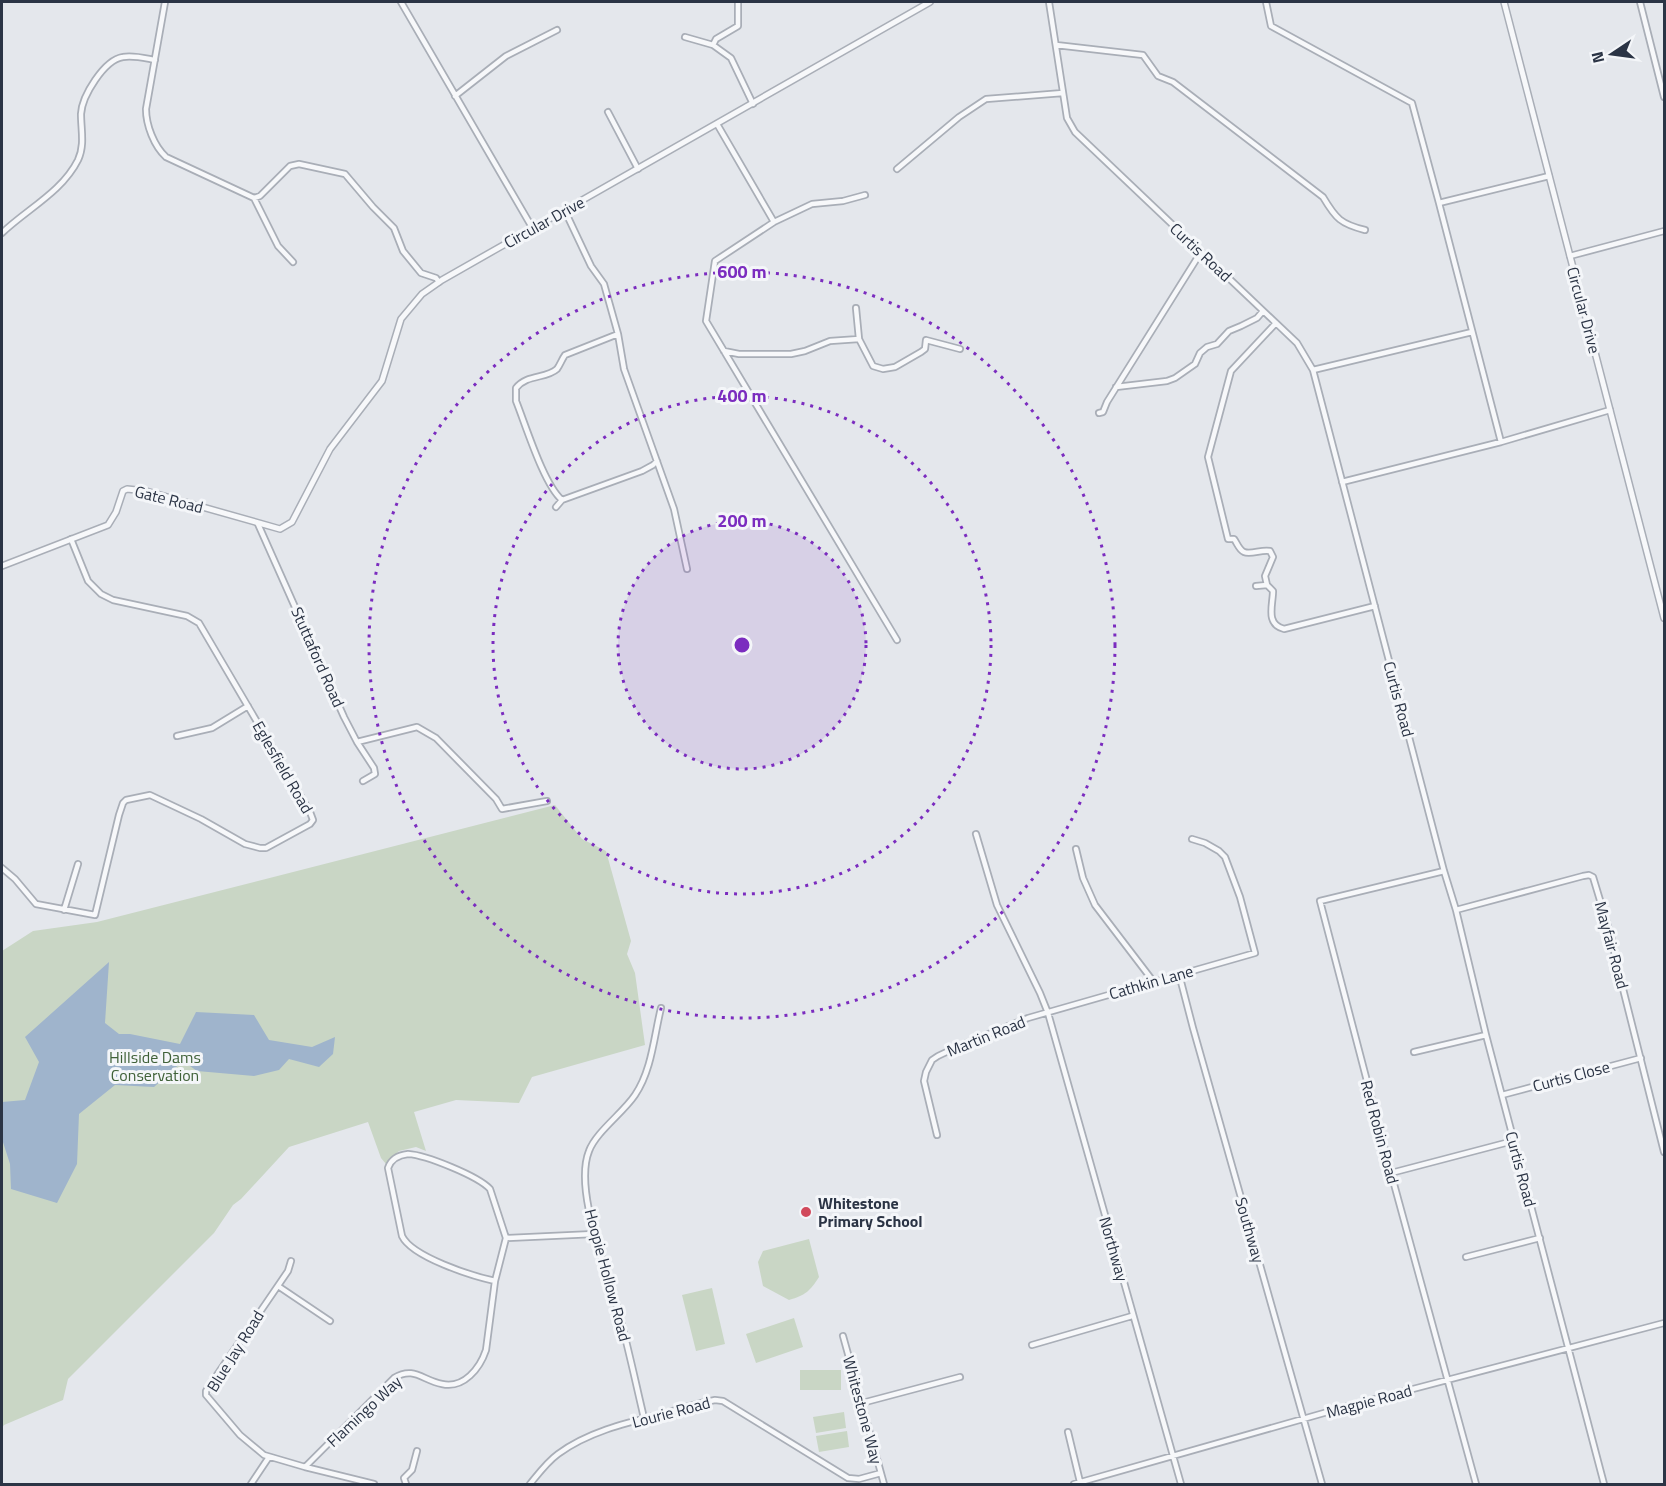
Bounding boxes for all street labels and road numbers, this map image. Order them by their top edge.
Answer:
street label: Circular Drive [499,190,589,254]
street label: Curtis Road [1165,217,1237,287]
street label: Circular Drive [1561,264,1607,356]
street label: Gate Road [132,479,206,519]
street label: Stuttaford Road [285,603,351,711]
street label: Curtis Road [1377,659,1421,739]
street label: Eglesfield Road [247,716,319,818]
street label: Mayfair Road [1589,899,1635,991]
street label: Cathkin Lane [1106,959,1196,1005]
street label: Martin Road [943,1009,1029,1063]
street label: Curtis Close [1530,1054,1612,1098]
street label: Red Robin Road [1355,1077,1405,1187]
street label: Curtis Road [1499,1129,1543,1209]
street label: Southway [1229,1194,1271,1266]
street label: Hoopie Hollow Road [579,1206,637,1344]
street label: Northway [1093,1214,1135,1285]
street label: Blue Jay Road [200,1306,270,1396]
street label: Whitestone Way [837,1353,889,1467]
street label: Flamingo Way [321,1370,407,1452]
street label: Magpie Road [1323,1378,1415,1424]
street label: Lourie Road [629,1390,713,1434]

